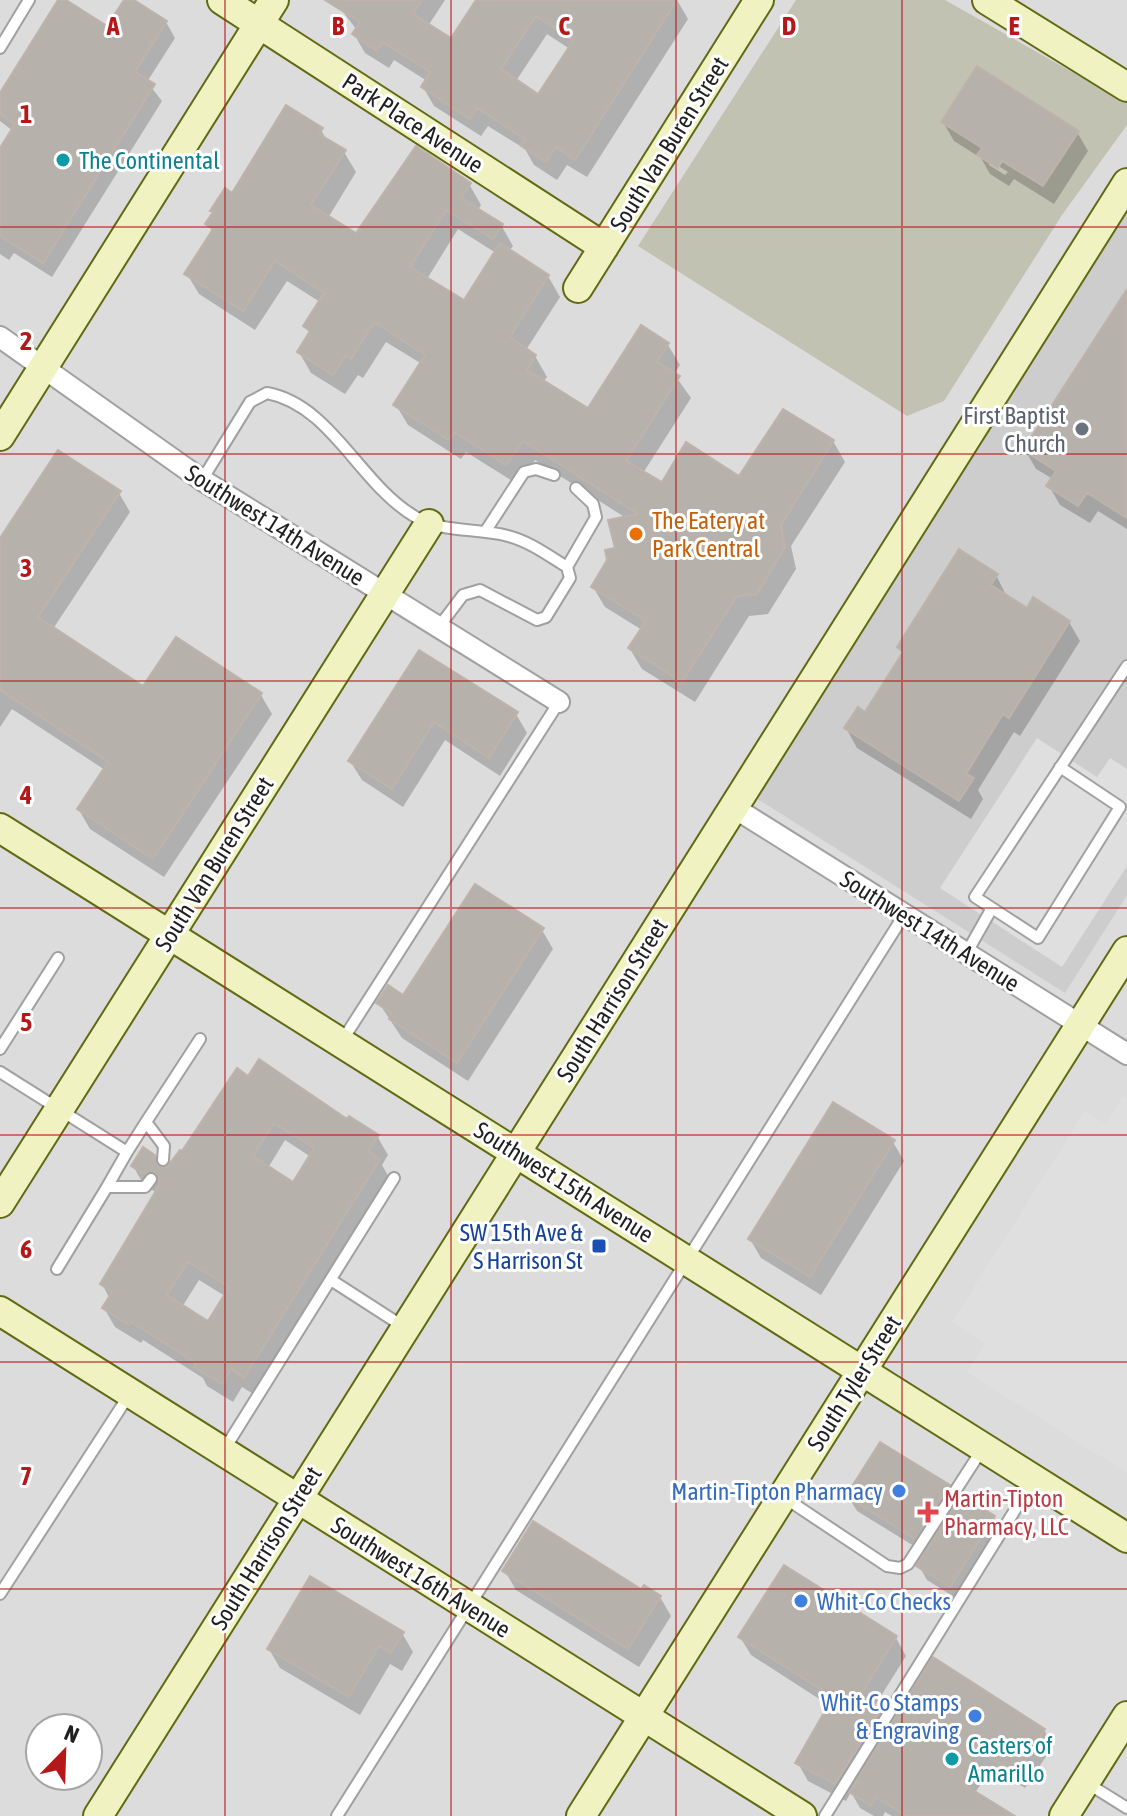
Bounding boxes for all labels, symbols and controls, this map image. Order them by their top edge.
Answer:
text: A [106,11,120,41]
text: B [332,11,345,41]
text: C [558,11,570,41]
text: D [782,11,796,41]
text: E [1008,11,1020,41]
street label: South Van Buren Street [604,52,734,236]
street label: Park Place Avenue [338,68,488,178]
text: 1 [20,99,32,129]
place label: The Continental [79,147,220,174]
marker: The Continental [54,151,72,169]
text: 2 [20,326,32,356]
place label: First Baptist Church [963,402,1066,457]
marker: First Baptist Church [1073,420,1091,438]
street label: Southwest 14th Avenue [180,459,370,591]
place label: The Eatery at Park Central [652,507,765,562]
marker: The Eatery at Park Central [627,525,645,543]
text: 3 [20,553,32,583]
street label: South Van Buren Street [149,772,279,956]
text: 4 [19,780,32,810]
street label: Southwest 14th Avenue [835,865,1025,997]
street label: South Harrison Street [551,914,673,1086]
text: 5 [20,1007,32,1037]
street label: Southwest 15th Avenue [469,1116,659,1248]
place label: SW 15th Ave & S Harrison St [460,1219,584,1274]
text: 6 [20,1234,32,1264]
marker: SW 15th Ave & S Harrison St [590,1237,608,1255]
street label: South Tyler Street [802,1310,906,1456]
text: 7 [20,1461,32,1491]
street label: South Harrison Street [205,1462,327,1634]
place label: Martin-Tipton Pharmacy [671,1478,883,1505]
marker: Martin-Tipton Pharmacy [890,1482,908,1500]
place label: Martin-Tipton Pharmacy, LLC [944,1485,1069,1540]
marker: Martin-Tipton Pharmacy, LLC [919,1503,937,1521]
street label: Southwest 16th Avenue [326,1511,516,1643]
place label: Whit-Co Checks [817,1588,951,1615]
marker: Whit-Co Checks [792,1592,810,1610]
place label: Whit-Co Stamps & Engraving [821,1689,960,1744]
marker: Whit-Co Stamps & Engraving [966,1707,984,1725]
north arrow [24,1712,104,1792]
text: N [61,1719,83,1748]
place label: Casters of Amarillo [968,1732,1053,1787]
marker: Casters of Amarillo [943,1750,961,1768]

